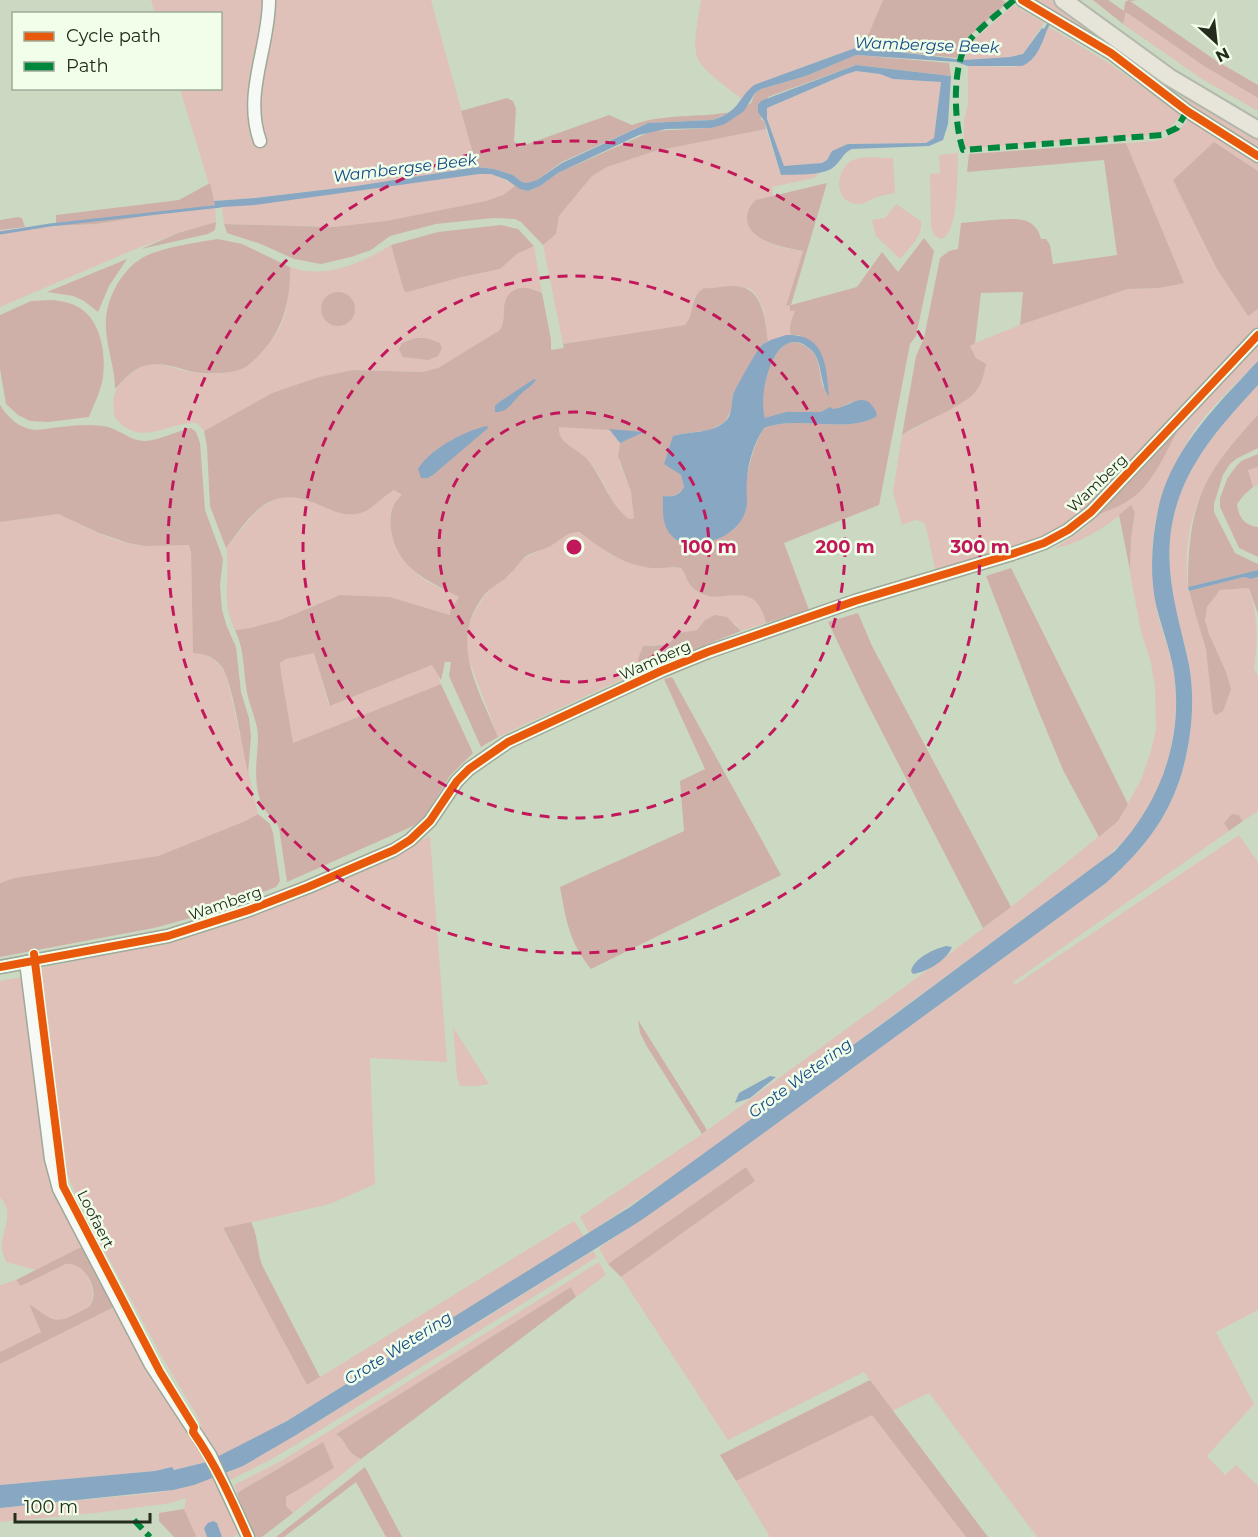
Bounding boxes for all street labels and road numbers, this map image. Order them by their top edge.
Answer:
street label: Wamberg [1063,450,1131,516]
street label: Wamberg [616,636,694,684]
street label: Wamberg [186,882,264,924]
street label: Loofaert [73,1187,119,1251]

